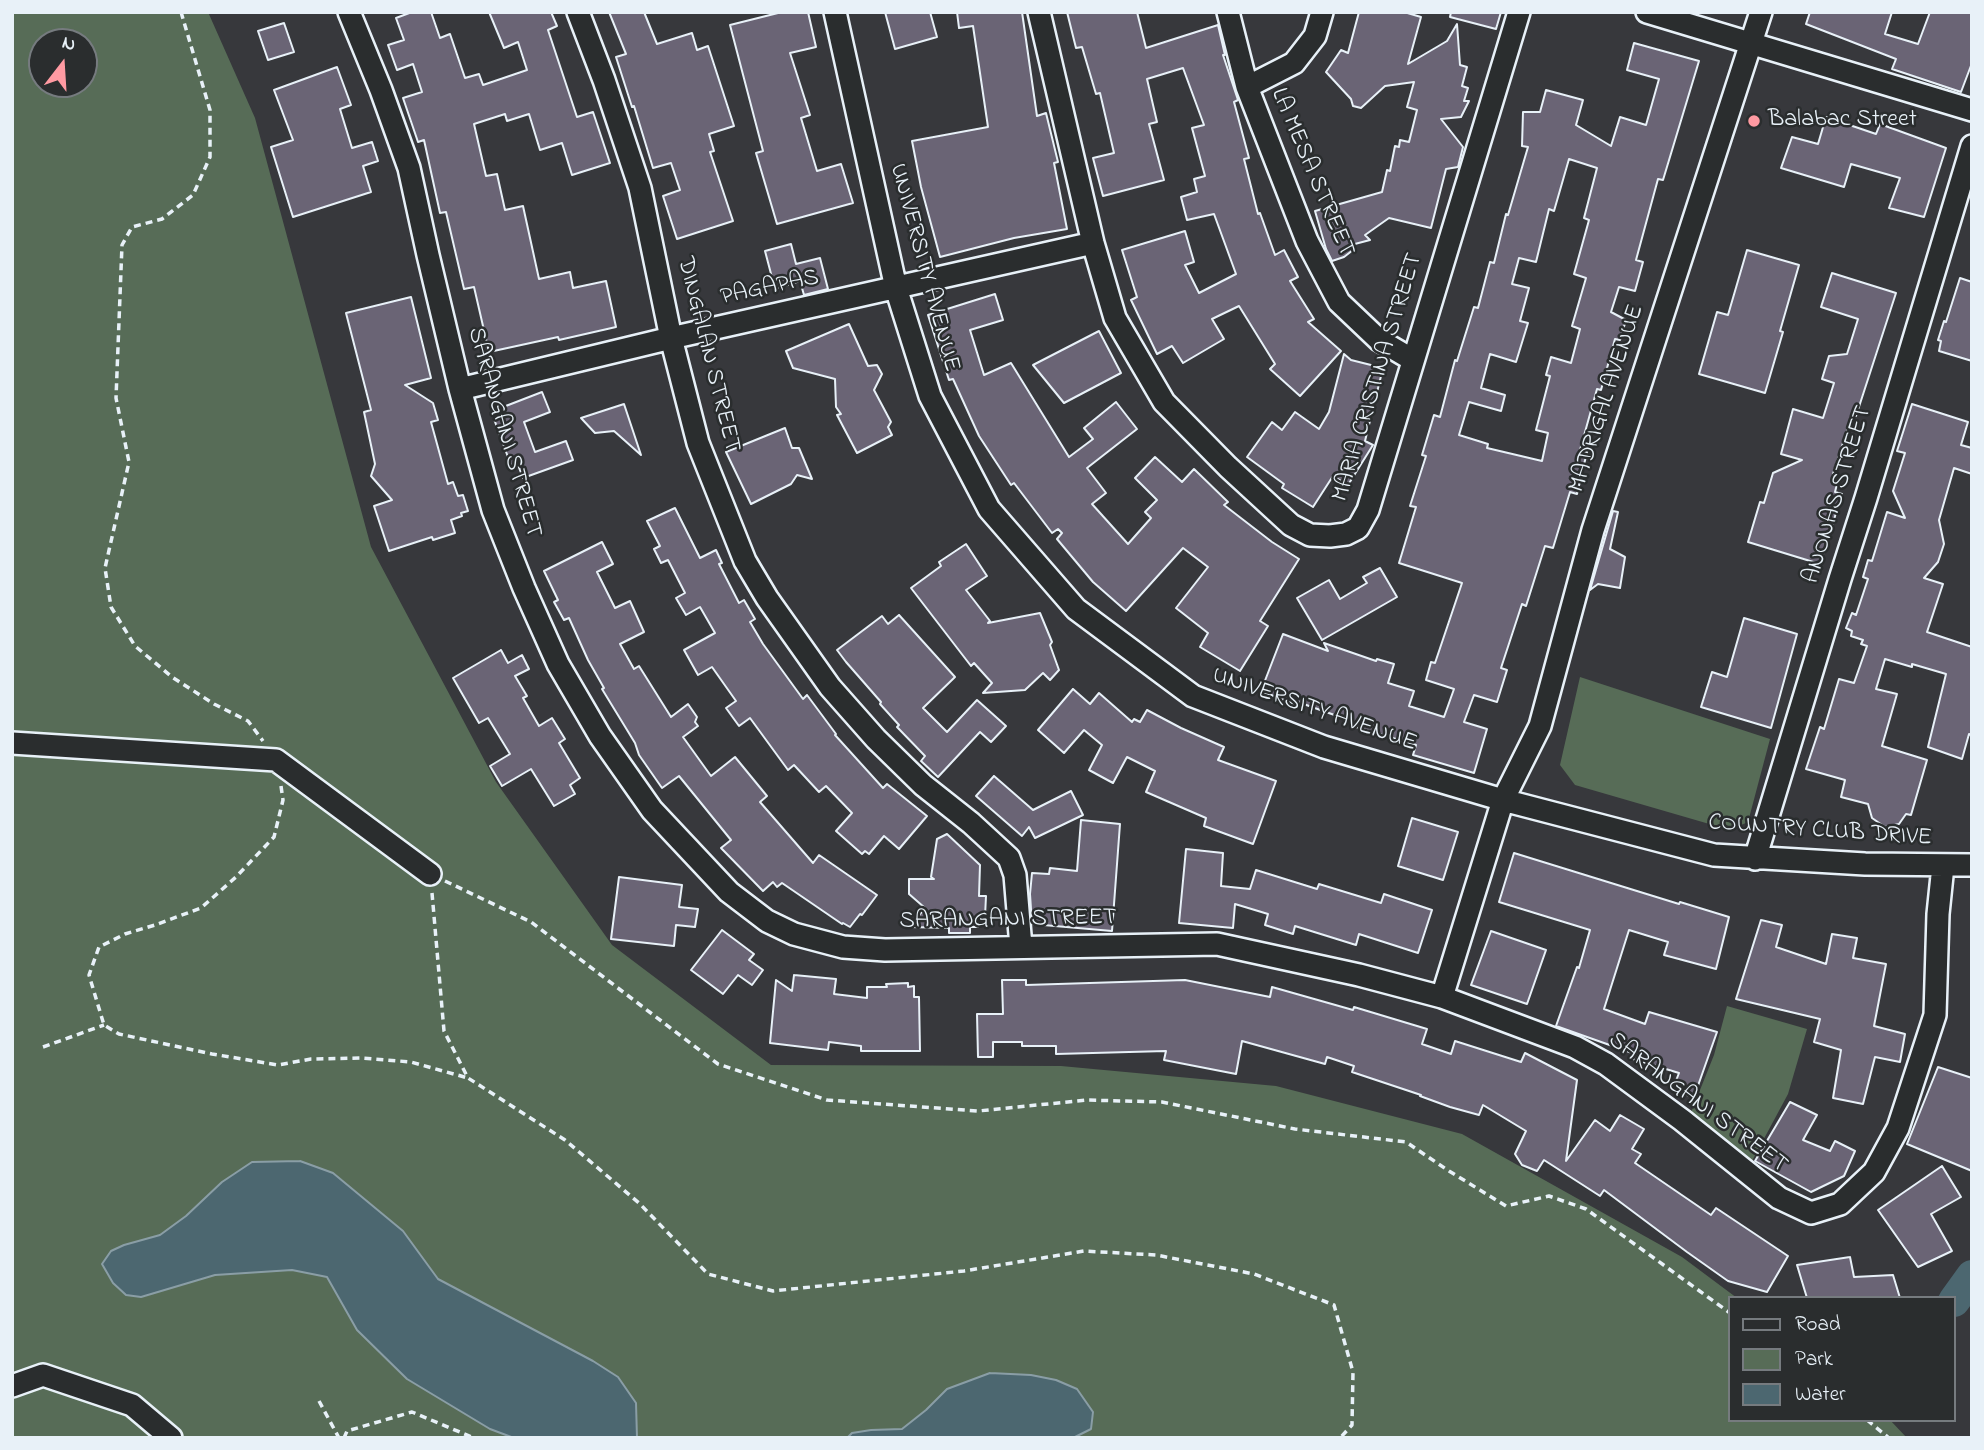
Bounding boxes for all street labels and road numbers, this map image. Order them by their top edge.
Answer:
street label: LA MESA STREET [1263,84,1359,262]
street label: UNIVERSITY AVENUE [881,161,965,375]
street label: MARIA CRISTINA STREET [1327,250,1431,506]
street label: DINGALAN STREET [669,254,745,456]
street label: PAGAPAS [718,265,822,313]
street label: MADRIGAL AVENUE [1564,302,1652,496]
street label: SARANGANI STREET [459,325,547,541]
street label: ANONAS STREET [1798,403,1880,587]
street label: UNIVERSITY AVENUE [1208,662,1420,760]
street label: COUNTRY CLUB DRIVE [1707,810,1933,854]
street label: SARANGANI STREET [899,905,1117,937]
street label: SARANGANI STREET [1602,1027,1792,1181]

